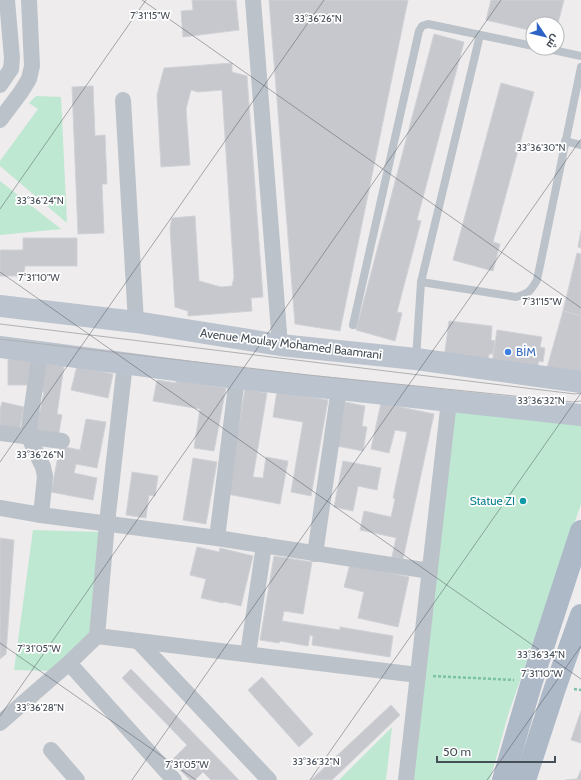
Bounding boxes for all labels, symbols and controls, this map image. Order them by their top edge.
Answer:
text: 7°31'15"W [130,9,170,22]
text: 33°36'26"N [294,12,342,25]
north arrow [525,16,565,56]
text: ش [543,32,563,52]
text: 33°36'30"N [516,141,566,154]
text: 33°36'24"N [16,194,64,207]
text: 7°31'10"W [18,271,60,284]
text: 7°31'15"W [522,295,562,308]
street label: Avenue Moulay Mohamed Baamrani [199,325,383,362]
place label: BİM [516,344,536,359]
marker: BİM [503,347,513,357]
text: 33°36'32"N [517,394,565,407]
text: 33°36'26"N [16,448,64,461]
place label: Statue ZI [470,493,515,508]
marker: Statue ZI [518,496,528,506]
text: 7°31'05"W [17,642,61,655]
text: 33°36'34"N [517,648,565,661]
text: 7°31'10"W [521,667,563,680]
text: 33°36'28"N [16,701,64,714]
scale bar [437,738,555,764]
text: 50 m [443,744,471,759]
text: 33°36'32"N [292,755,340,768]
text: 7°31'05"W [165,758,209,771]

